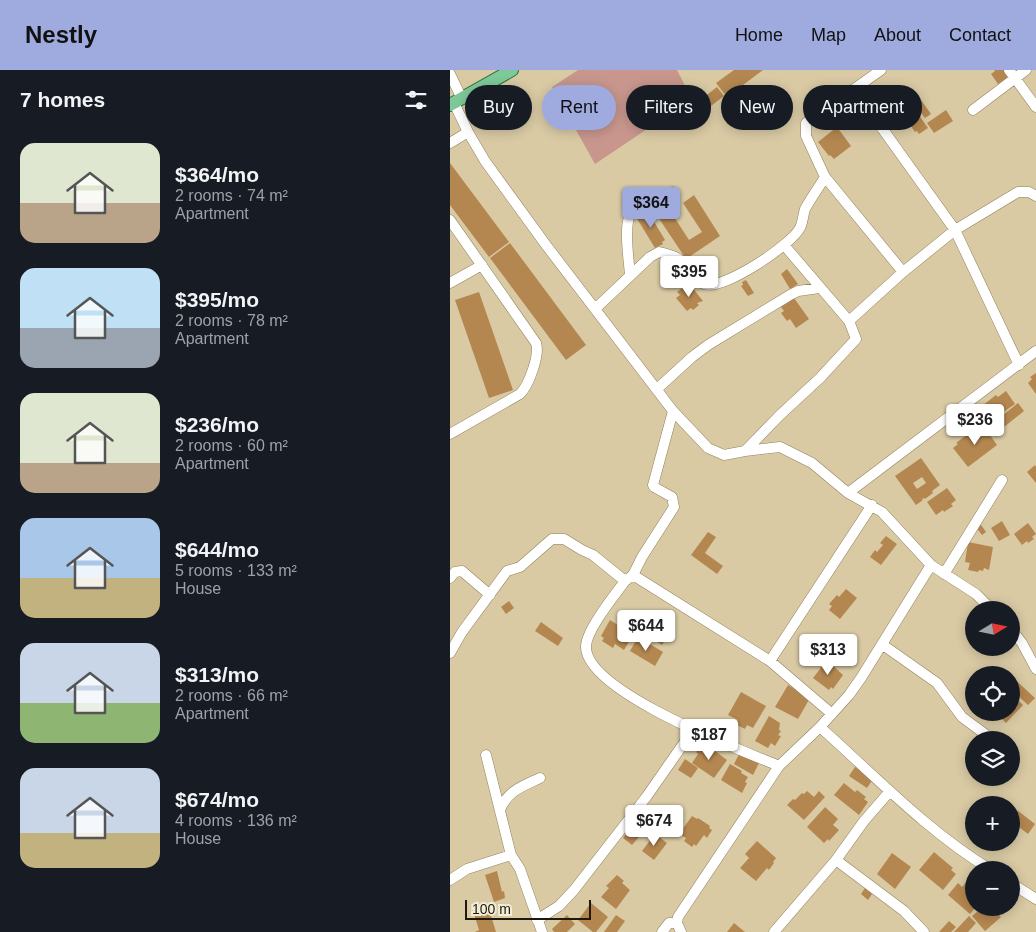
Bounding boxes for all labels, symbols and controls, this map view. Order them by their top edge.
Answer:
text: Nestly [25,21,97,48]
text: Home [735,25,783,45]
text: Map [811,25,846,45]
text: About [874,25,921,45]
text: Contact [949,25,1011,45]
chip: Buy [465,85,532,130]
chip: Rent [542,85,616,130]
chip: Filters [626,85,711,130]
chip: New [721,85,793,130]
chip: Apartment [803,85,922,130]
icon: filters [402,86,430,114]
text: 7 homes [20,88,105,111]
icon: home [60,163,120,223]
text: $364/mo [175,163,259,186]
pin: $364 [621,186,681,229]
text: 2 rooms · 74 m² [175,187,288,204]
text: $364 [633,194,669,211]
text: Apartment [175,205,249,222]
pin: $395 [659,256,719,298]
text: $395 [671,263,707,280]
icon: home [60,288,120,348]
text: $395/mo [175,288,259,311]
text: 2 rooms · 78 m² [175,312,288,329]
text: Apartment [175,330,249,347]
pin: $236 [945,404,1005,446]
text: $236 [957,411,993,428]
icon: home [60,413,120,473]
text: $236/mo [175,413,259,436]
text: 2 rooms · 60 m² [175,437,288,454]
text: Apartment [175,455,249,472]
icon: home [60,538,120,598]
text: $644/mo [175,538,259,561]
text: 5 rooms · 133 m² [175,562,297,579]
text: House [175,580,221,597]
north arrow [965,601,1020,656]
map controls [965,601,1020,916]
pin: $644 [616,610,676,652]
text: $644 [628,617,664,634]
pin: $313 [798,634,858,676]
text: $313 [810,641,846,658]
icon: home [60,663,120,723]
text: $313/mo [175,663,259,686]
button: locate [965,666,1020,721]
text: 2 rooms · 66 m² [175,687,288,704]
text: Apartment [175,705,249,722]
pin: $187 [679,718,739,761]
text: $187 [691,726,727,743]
button: layers [965,731,1020,786]
icon: home [60,788,120,848]
text: $674/mo [175,788,259,811]
button: + [965,796,1020,851]
pin: $674 [624,804,684,847]
text: 4 rooms · 136 m² [175,812,297,829]
text: $674 [636,812,672,829]
text: House [175,830,221,847]
button: − [965,861,1020,916]
scale bar [465,897,591,920]
text: 100 m [472,901,511,917]

